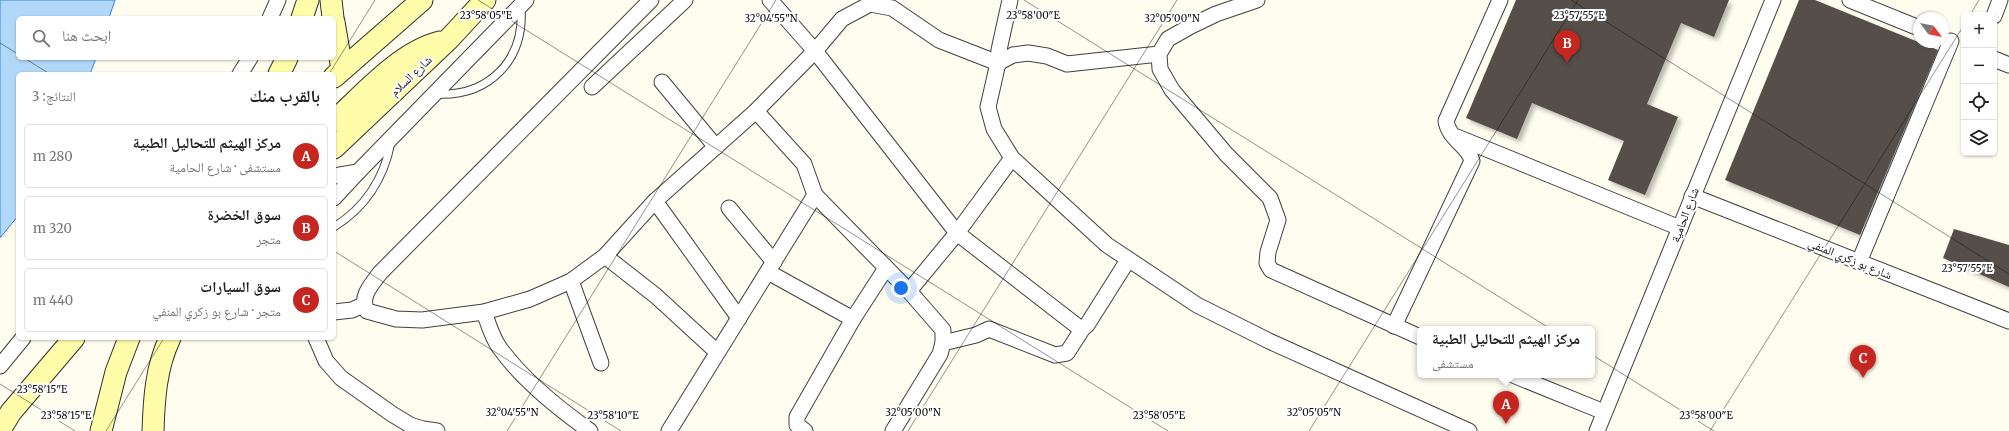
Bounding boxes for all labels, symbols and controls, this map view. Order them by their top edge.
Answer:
text: 23°58'05"E [460,9,513,22]
text: 23°58'00"E [1006,9,1060,22]
text: 23°57'55"E [1553,9,1605,22]
text: 32°04'55"N [744,12,798,25]
text: 32°05'00"N [1144,12,1200,25]
north arrow [1913,12,1949,48]
map controls [1961,12,1997,156]
button: + [1961,12,1997,48]
search box [16,16,336,60]
text: ابحث هنا [62,26,111,45]
icon: search [30,27,52,49]
pin: B [1554,30,1580,63]
button: − [1961,48,1997,84]
street label: شارع السلام [387,52,435,100]
button: locate [1961,84,1997,120]
text: بالقرب منك [250,85,320,107]
text: النتائج: 3 [32,88,76,105]
button: layers [1961,120,1997,156]
text: مركز الهيثم للتحاليل الطبية [133,133,281,152]
text: 280 m [33,148,73,165]
text: A [301,148,311,165]
text: مستشفى · شارع الحامية [169,159,281,176]
street label: شارع الحامية [1667,185,1703,245]
text: سوق الخضرة [207,205,281,224]
text: 320 m [33,220,72,237]
text: B [301,220,311,237]
text: متجر [256,231,281,248]
street label: شارع بو زكري المنفي [1805,235,1894,285]
text: 23°57'55"E [1941,262,1993,275]
text: سوق السيارات [200,277,281,296]
your location [891,278,911,298]
text: 440 m [33,292,73,309]
text: C [302,292,310,309]
text: متجر · شارع بو زكري المنفي [153,303,281,320]
popup [1417,326,1595,378]
text: مركز الهيثم للتحاليل الطبية [1432,329,1580,348]
pin: C [1850,345,1876,378]
text: مستشفى [1432,355,1474,372]
text: 23°58'15"E [17,383,68,396]
pin: A [1493,391,1519,424]
text: 32°04'55"N [485,406,539,419]
text: 32°05'00"N [885,406,941,419]
text: 32°05'05"N [1287,406,1341,419]
text: 23°58'15"E [41,409,92,422]
text: 23°58'10"E [587,409,639,422]
text: 23°58'05"E [1133,409,1186,422]
text: 23°58'00"E [1679,409,1733,422]

